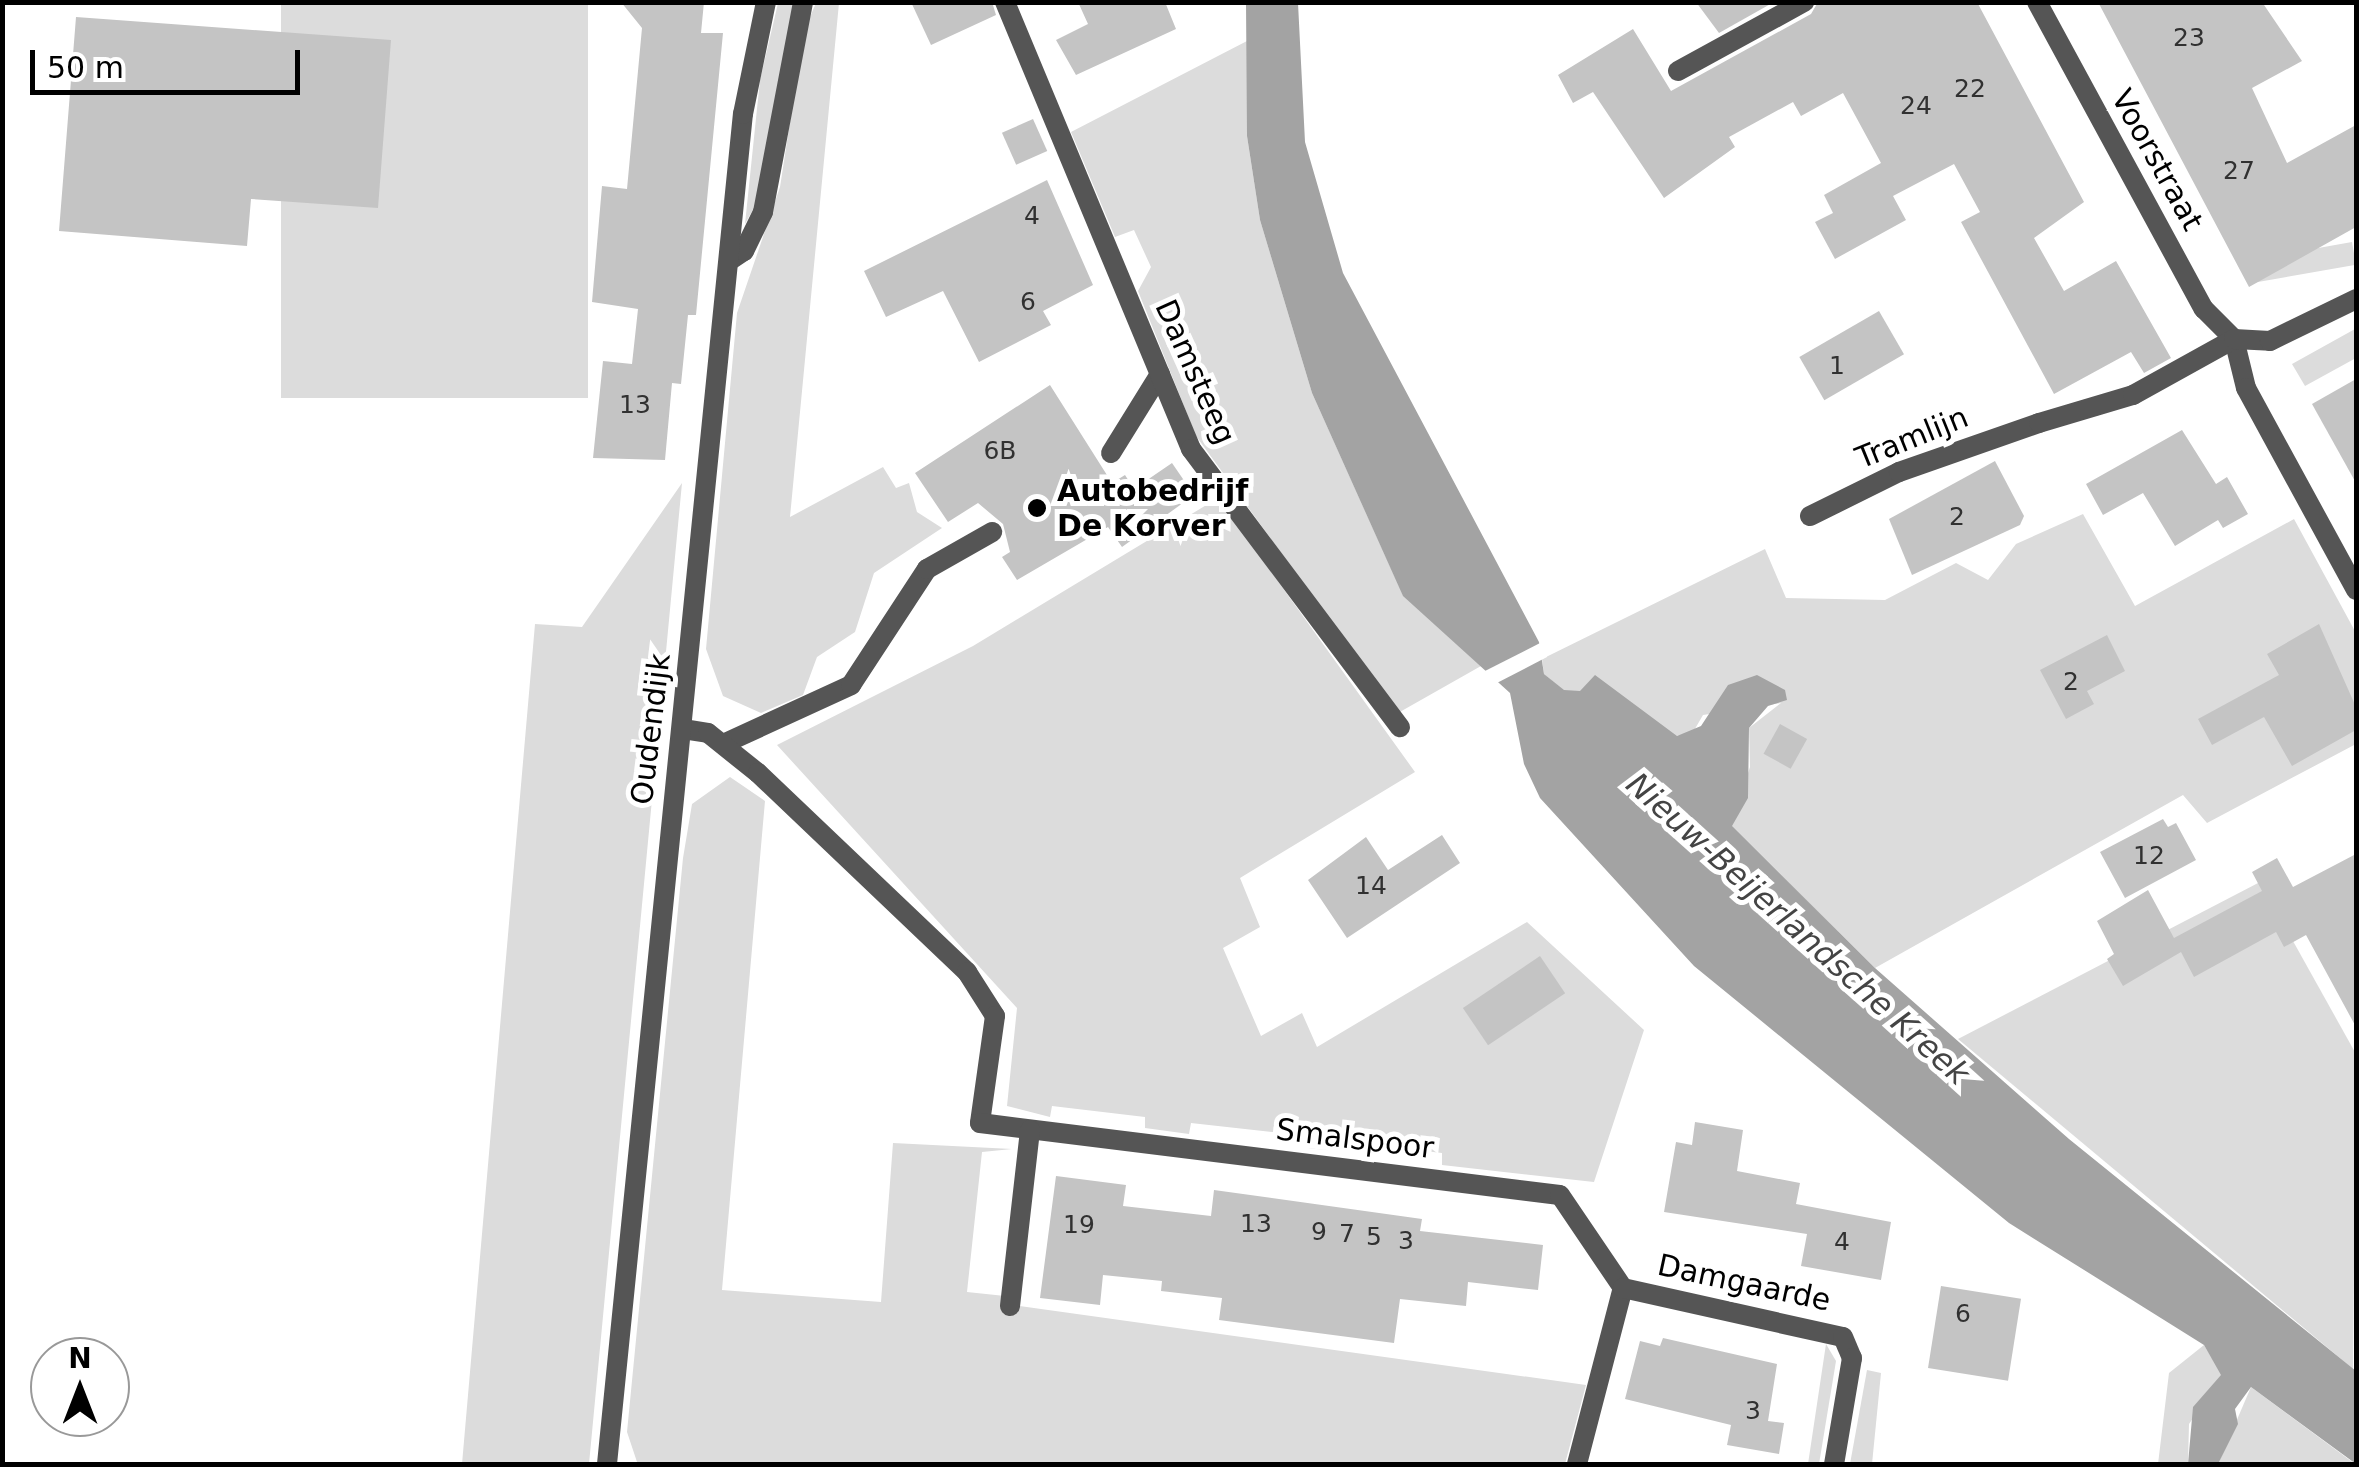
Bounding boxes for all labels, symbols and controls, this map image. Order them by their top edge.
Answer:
house number: 23 [2173,23,2205,53]
scale bar [35,30,305,92]
text: 50 m [47,50,124,85]
house number: 22 [1954,74,1986,104]
street label: Voorstraat [2104,83,2210,237]
house number: 24 [1900,91,1932,121]
house number: 27 [2223,156,2255,186]
house number: 4 [1024,201,1040,231]
house number: 6 [1020,287,1036,317]
street label: Damsteeg [1147,294,1243,450]
house number: 1 [1829,351,1845,381]
house number: 13 [619,390,651,420]
street label: Tramlijn [1851,399,1973,477]
house number: 6B [983,436,1017,466]
place label: Autobedrijf De Korver [1057,473,1248,544]
marker: Autobedrijf De Korver [1026,497,1048,519]
house number: 2 [1949,502,1965,532]
street label: Oudendijk [624,651,678,807]
house number: 2 [2063,667,2079,697]
water label: Nieuw-Beijerlandsche Kreek [1619,765,1977,1093]
house number: 12 [2133,841,2165,871]
house number: 14 [1355,871,1387,901]
street label: Smalspoor [1274,1111,1436,1167]
house number: 13 [1240,1209,1272,1239]
house number: 19 [1063,1210,1095,1240]
house number: 9 [1311,1217,1327,1247]
house number: 7 [1339,1219,1355,1249]
house number: 5 [1366,1222,1382,1252]
house number: 3 [1398,1226,1414,1256]
house number: 4 [1834,1227,1850,1257]
street label: Damgaarde [1654,1247,1834,1319]
house number: 6 [1955,1299,1971,1329]
north arrow [30,1337,130,1437]
text: N [68,1342,92,1375]
house number: 3 [1745,1396,1761,1426]

